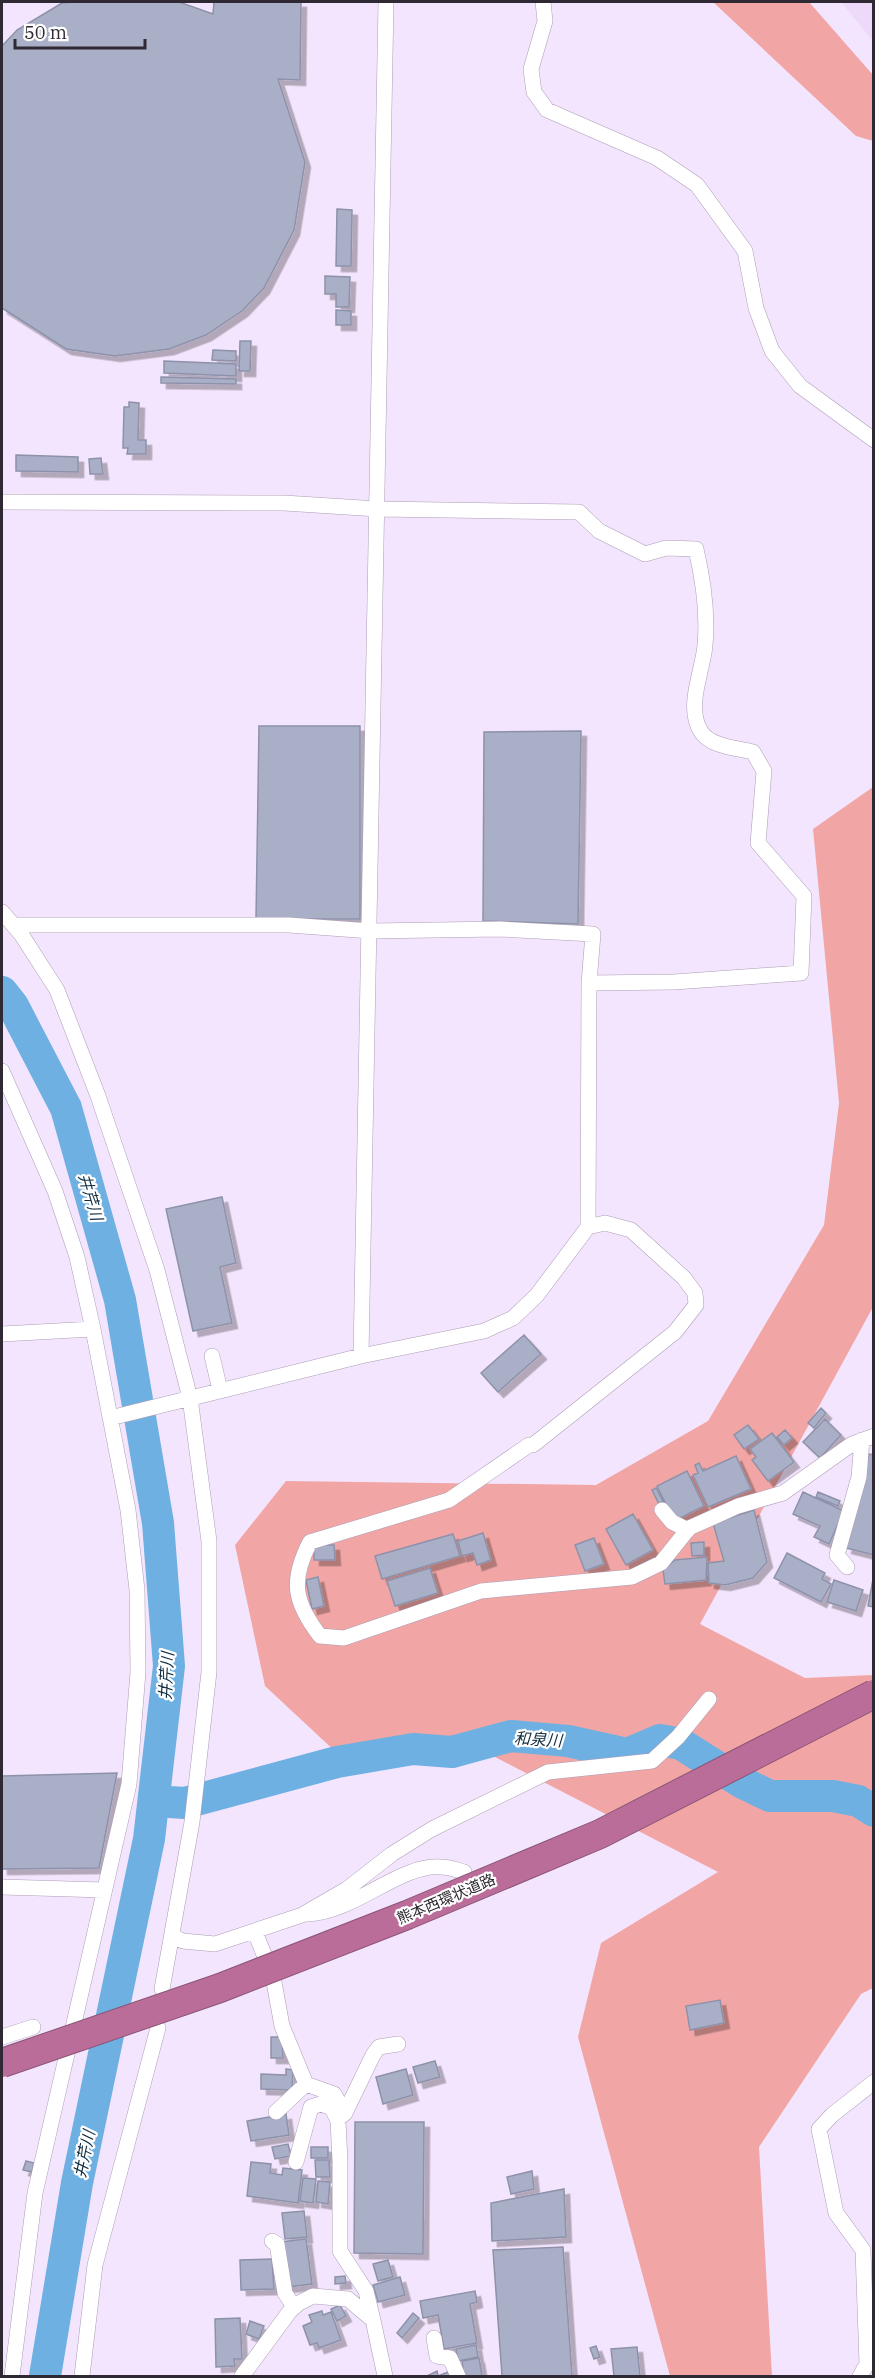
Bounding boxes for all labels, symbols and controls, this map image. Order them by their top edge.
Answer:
scale bar [15,12,146,50]
text: 50 m [24,21,67,44]
water label: 井芹川 [75,1171,108,1225]
water label: 井芹川 [155,1650,177,1700]
water label: 和泉川 [514,1728,564,1750]
street label: 熊本西環状道路 [394,1869,498,1928]
water label: 井芹川 [69,2126,99,2180]

